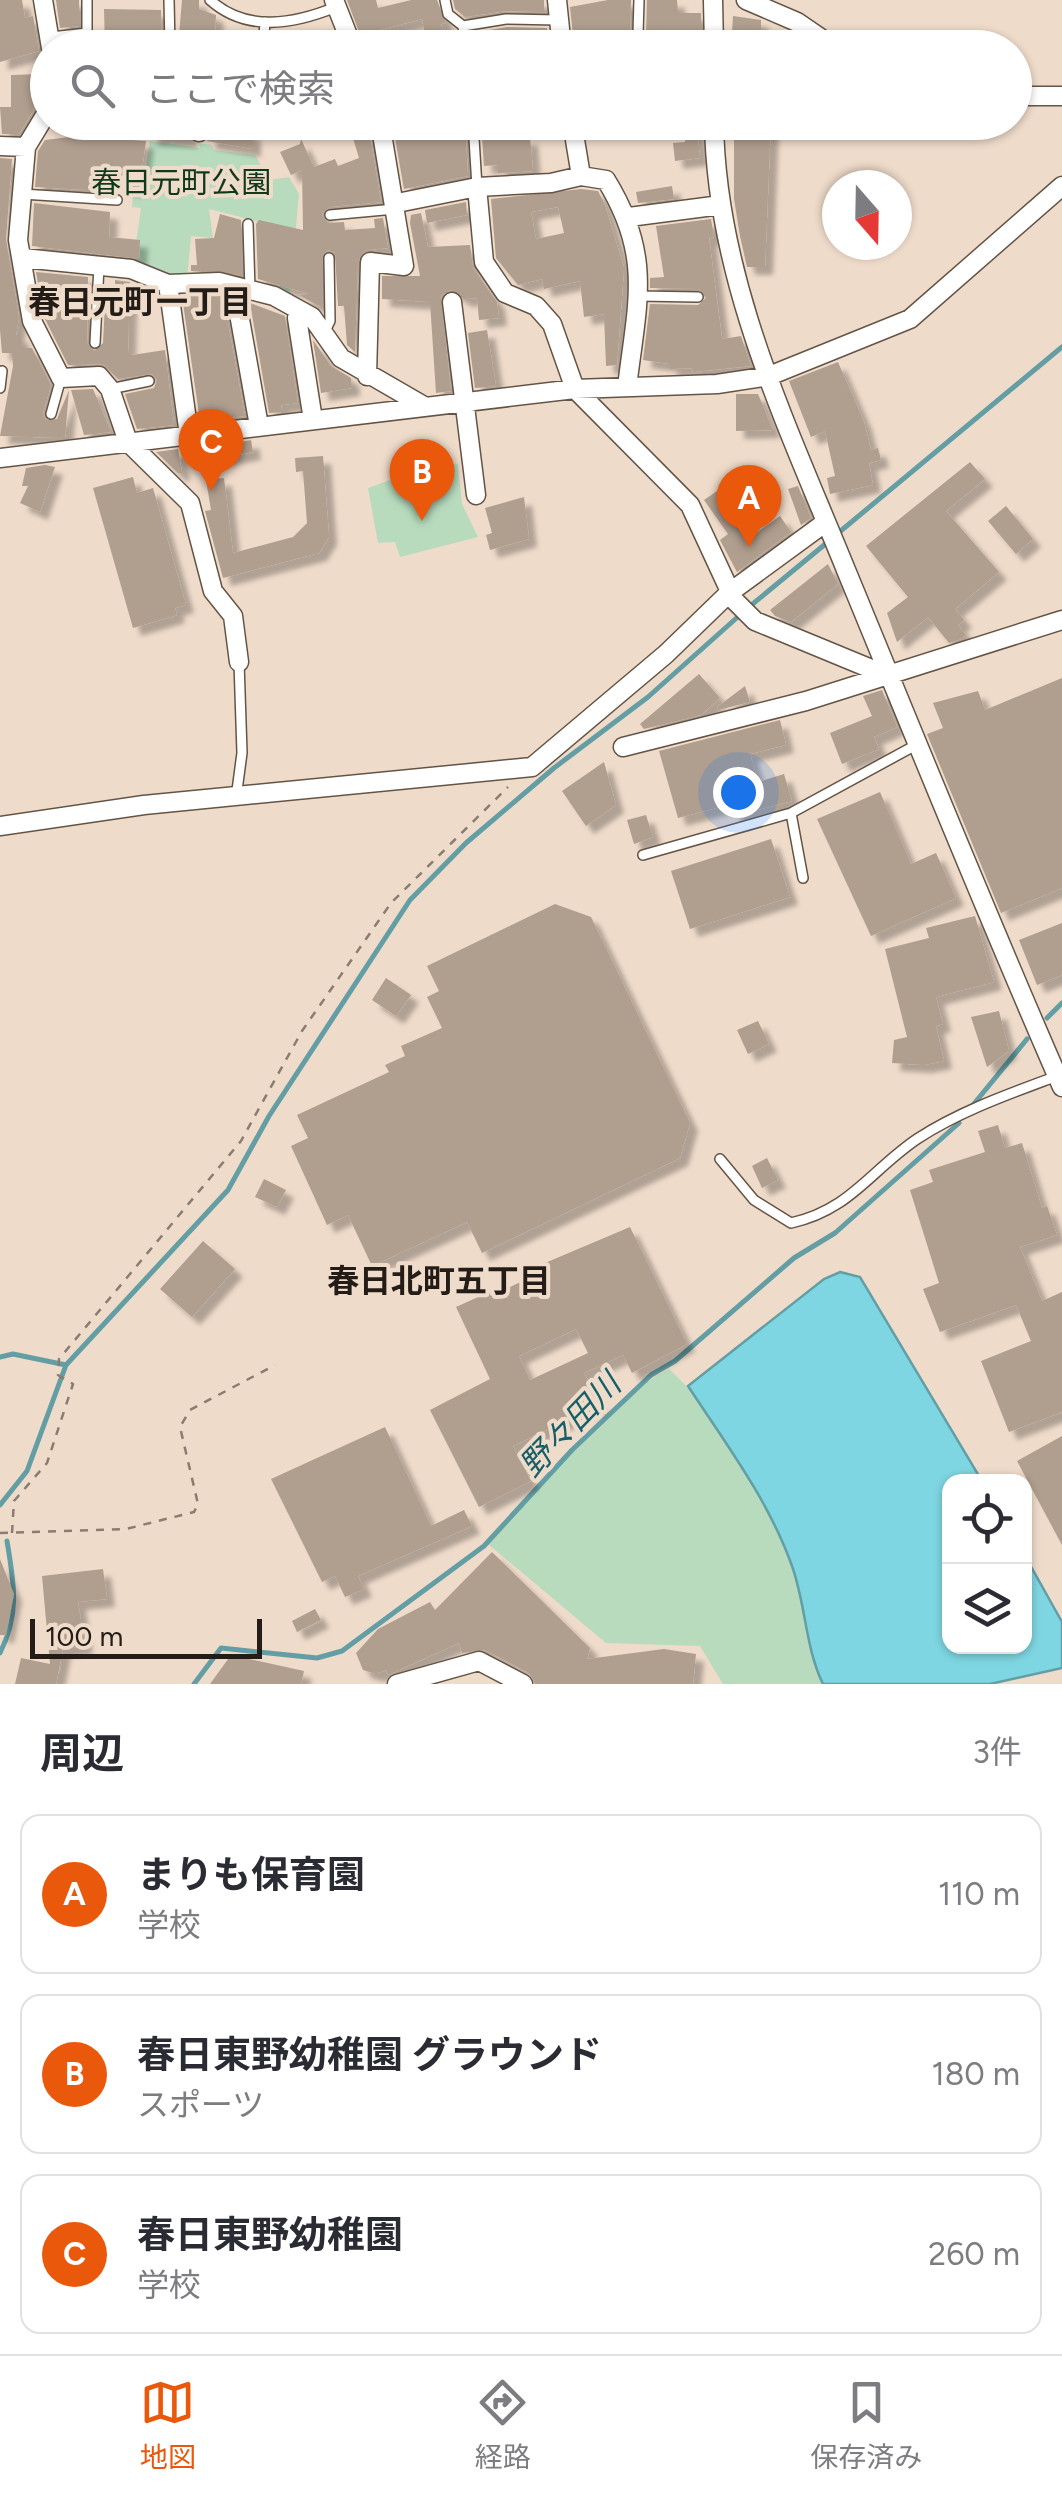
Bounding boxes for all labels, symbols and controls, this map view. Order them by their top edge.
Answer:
search box [30,30,1032,140]
icon: search [65,58,120,113]
text: ここで検索 [145,66,335,112]
park label: 春日元町公園 [91,164,271,201]
north arrow [822,170,912,260]
district label: 春日元町一丁目 [28,283,252,321]
pin: C [178,408,244,491]
pin: B [390,438,454,521]
pin: A [716,464,782,547]
your location [713,767,764,818]
district label: 春日北町五丁目 [327,1262,551,1300]
water label: 野々田川 [512,1364,630,1484]
map controls [942,1474,1032,1654]
button: locate [942,1474,1032,1564]
button: layers [942,1564,1032,1654]
scale bar [30,1614,262,1658]
text: 100 m [45,1619,123,1653]
text: 周辺 [40,1728,124,1779]
text: 3件 [973,1733,1022,1771]
text: まりも保育園 [137,1852,365,1898]
text: A [63,1875,86,1913]
text: 110 m [938,1875,1020,1913]
text: 学校 [137,1906,201,1944]
text: 春日東野幼稚園 グラウンド [137,2032,602,2078]
text: B [65,2055,84,2093]
text: 180 m [931,2055,1020,2093]
text: スポーツ [137,2086,264,2124]
text: 春日東野幼稚園 [137,2212,403,2258]
text: C [63,2235,86,2273]
text: 260 m [928,2235,1020,2273]
text: 学校 [137,2266,201,2304]
tab: 地図 [140,2375,196,2475]
tab: 経路 [475,2375,531,2475]
tab: 保存済み [810,2375,922,2475]

